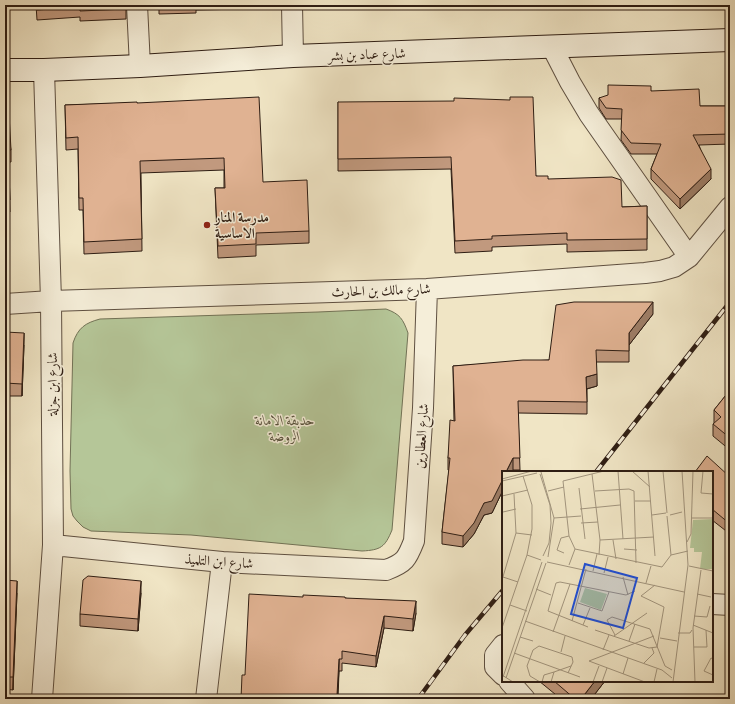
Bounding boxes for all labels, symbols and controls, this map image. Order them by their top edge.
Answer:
street label: شارع عباد بن بشر [326,45,406,67]
place label: مدرسة المنار الاساسية [213,209,269,244]
marker: مدرسة المنار الاساسية [202,220,212,230]
street label: شارع مالك بن الحارث [331,280,431,304]
street label: شارع ابن جزلة [44,352,64,417]
street label: شارع العطارين [411,403,435,469]
park label: حدبقة الامانة الروضة [253,412,315,447]
inset map [502,471,713,682]
street label: شارع ابن التلميذ [184,551,254,575]

